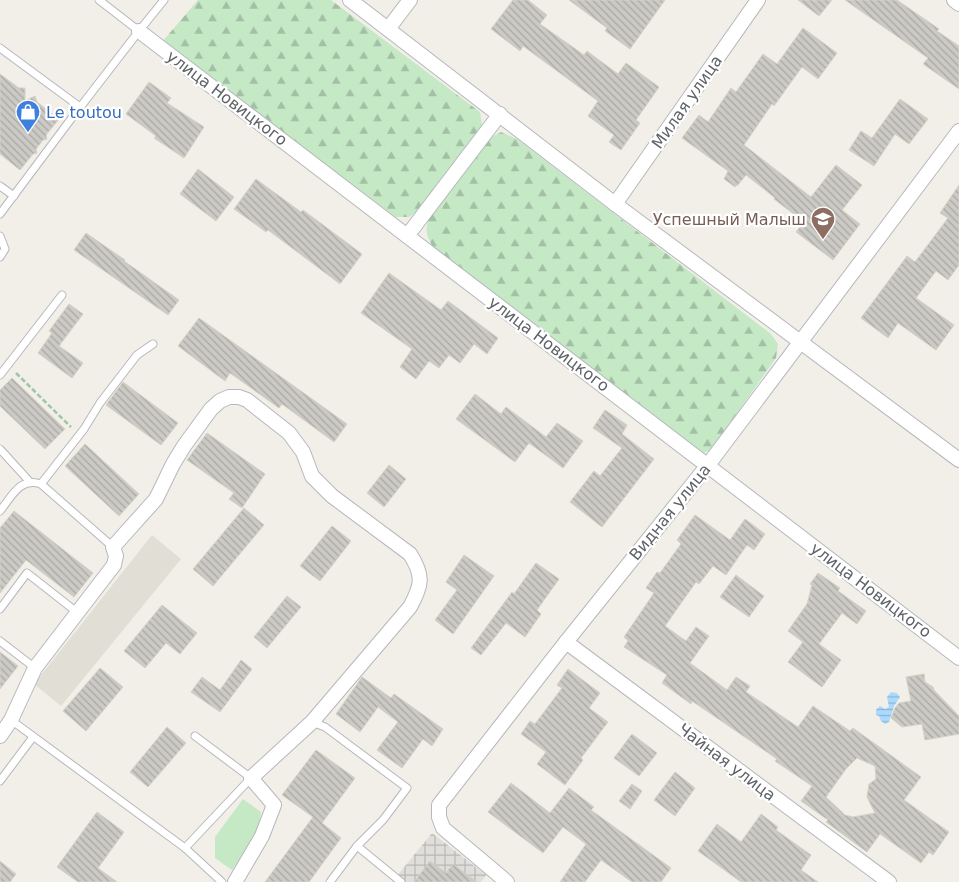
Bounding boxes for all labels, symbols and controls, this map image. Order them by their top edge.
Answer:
street label: улица Новицкого [163,46,291,150]
street label: Милая улица [648,52,726,152]
shop icon: Le toutou [15,99,41,133]
place label: Le toutou [46,103,122,122]
school or university icon: Успешный Малыш [810,206,836,240]
place label: Успешный Малыш [653,210,806,229]
street label: улица Новицкого [485,292,613,396]
street label: Видная улица [625,460,715,564]
street label: улица Новицкого [807,538,935,642]
street label: Чайная улица [675,719,779,805]

